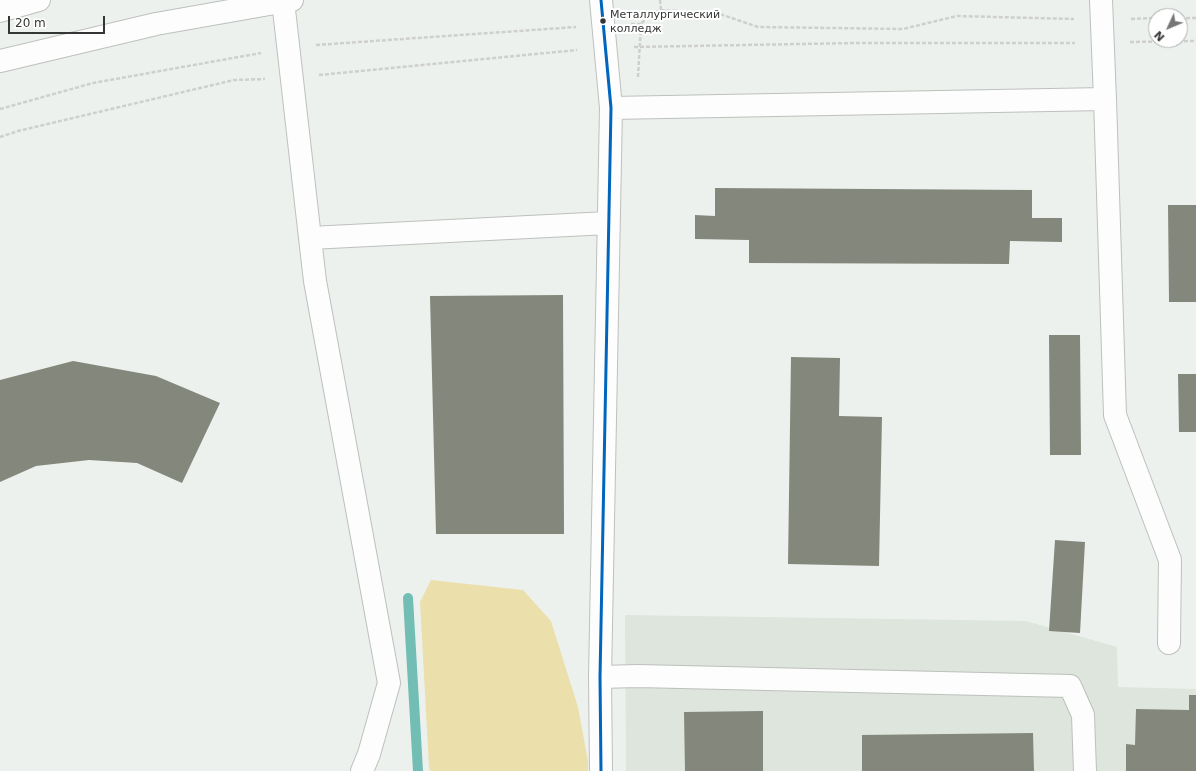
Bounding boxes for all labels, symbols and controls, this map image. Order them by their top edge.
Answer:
scale bar [10,8,107,34]
place label: Металлургический колледж [610,8,720,34]
north arrow [1148,8,1188,48]
text: 20 m [15,16,46,30]
marker: Металлургический колледж [598,16,608,26]
text: N [1152,28,1168,44]

